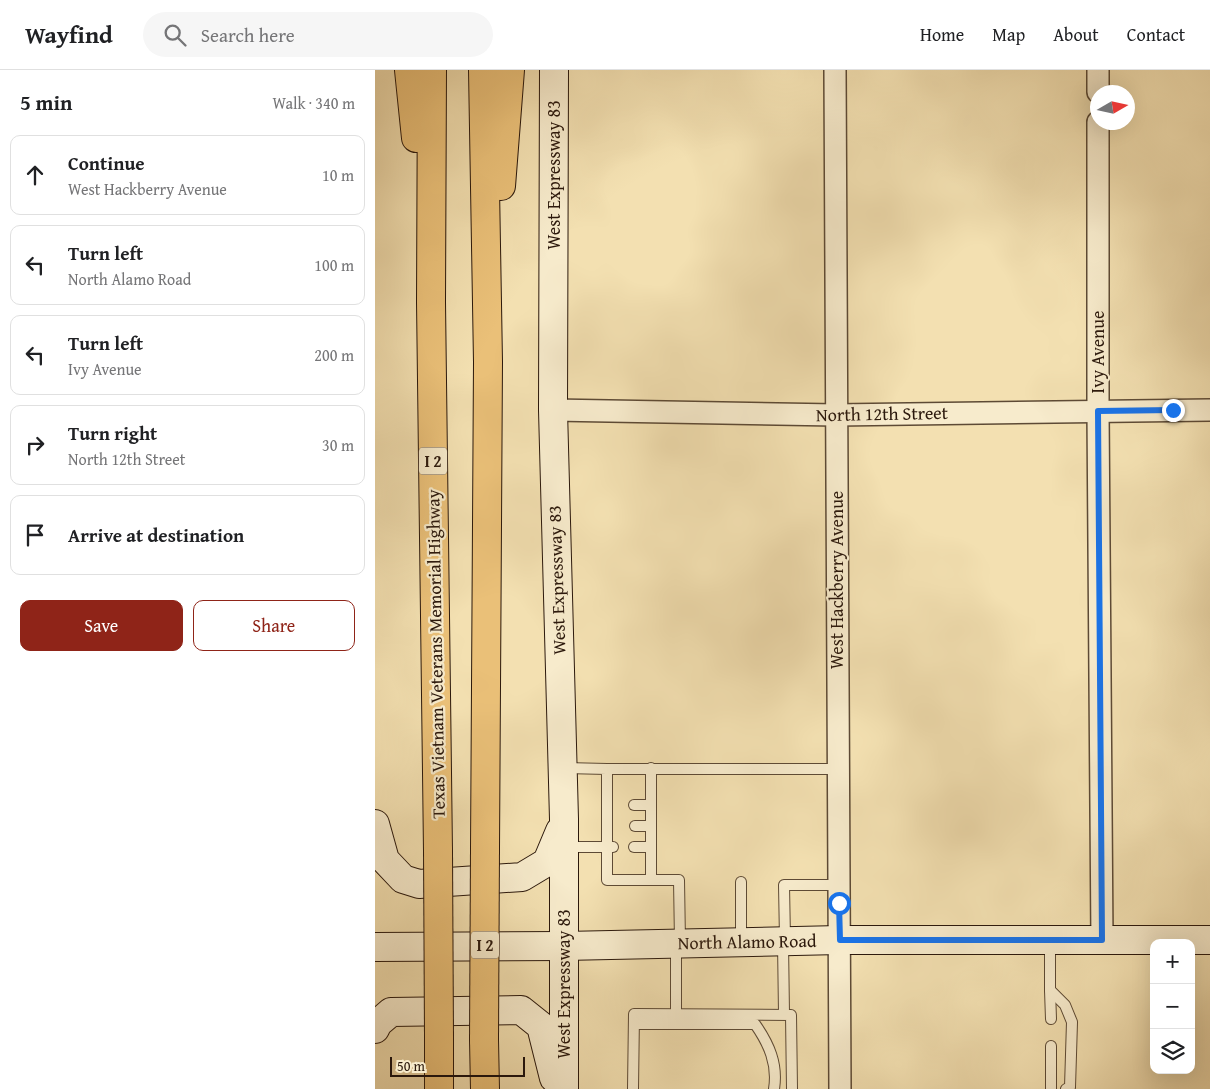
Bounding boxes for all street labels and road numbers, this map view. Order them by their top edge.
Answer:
street label: West Expressway 83 [540,100,567,250]
street label: Ivy Avenue [1084,311,1111,393]
street label: North 12th Street [816,399,949,428]
road number: I 2 [419,448,447,474]
street label: Texas Vietnam Veterans Memorial Highway [419,489,452,819]
street label: West Hackberry Avenue [823,491,850,669]
street label: West Expressway 83 [540,505,573,655]
street label: West Expressway 83 [550,909,577,1059]
street label: North Alamo Road [677,927,817,956]
road number: I 2 [471,932,499,958]

